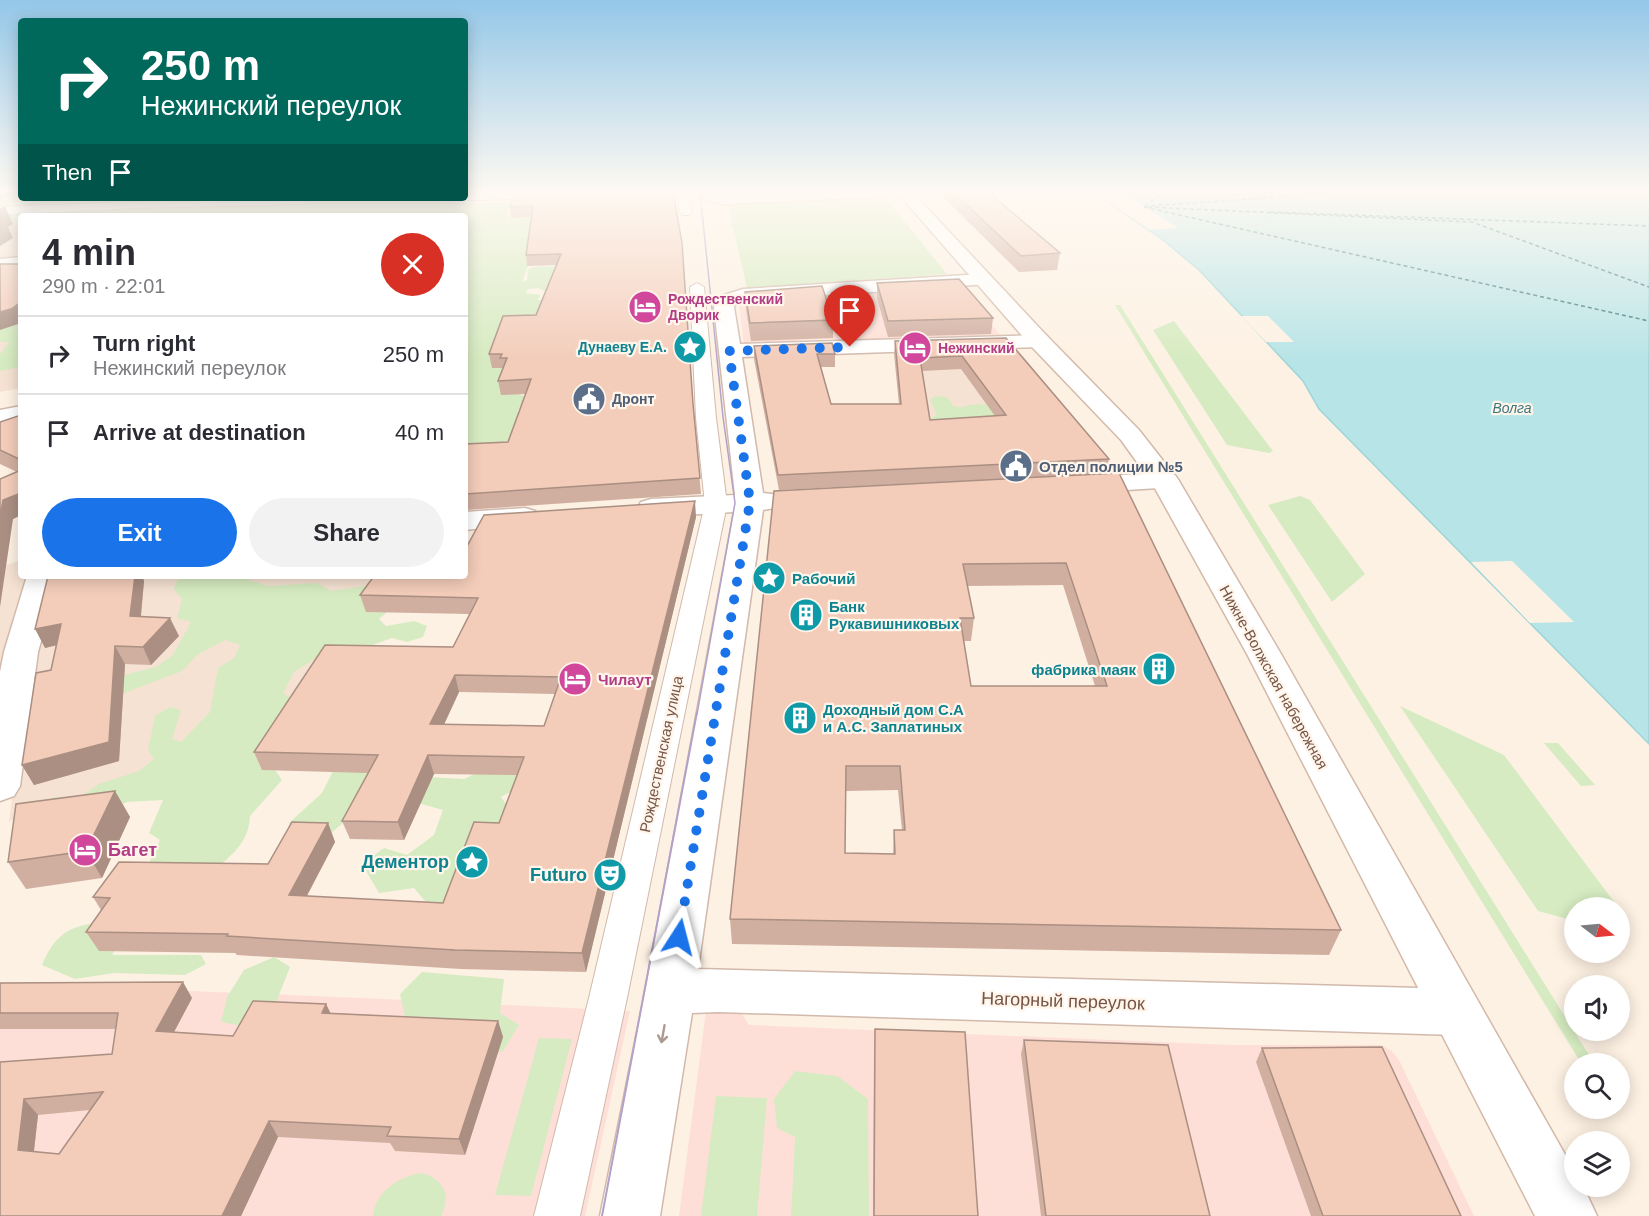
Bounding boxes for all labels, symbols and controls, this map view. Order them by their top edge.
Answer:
icon: right [42,42,120,120]
text: 250 m [141,42,260,89]
text: Нежинский переулок [141,91,401,121]
icon: arrive [104,156,137,189]
text: Then [42,160,92,185]
text: 4 min [42,232,136,273]
button: close [381,233,444,296]
text: 290 m · 22:01 [42,275,165,297]
pin [824,285,875,347]
hotel icon: Рождественский Дворик [627,289,663,325]
place label: Рождественский Дворик [668,291,783,323]
icon: arrive [833,294,866,327]
place icon: Дунаеву Е.А. [672,329,708,365]
hotel icon: Нежинский [897,330,933,366]
text: Turn right [93,331,195,356]
icon: right [42,339,75,372]
place label: Дунаеву Е.А. [578,339,667,355]
place label: Нежинский [938,340,1015,356]
text: 250 m [383,342,444,367]
text: Нежинский переулок [93,357,286,379]
public building icon: Дронт [571,381,607,417]
place label: Дронт [612,391,655,407]
water label: Волга [1492,400,1532,416]
icon: arrive [42,417,75,450]
text: Arrive at destination [93,420,306,445]
text: 40 m [395,420,444,445]
public building icon: Отдел полиции №5 [998,448,1034,484]
place label: Отдел полиции №5 [1039,458,1183,475]
button: Exit [42,498,237,567]
button: Share [249,498,444,567]
place icon: Рабочий [751,560,787,596]
place label: Рабочий [792,570,855,587]
street label: Нижне-Волжская набережная [1216,582,1332,772]
building icon: Банк Рукавишниковых [788,597,824,633]
place label: Банк Рукавишниковых [829,598,960,632]
building icon: фабрика маяк [1141,651,1177,687]
hotel icon: Чилаут [557,661,593,697]
place label: фабрика маяк [1031,661,1136,678]
place label: Чилаут [598,671,652,688]
street label: Рождественская улица [636,673,686,834]
building icon: Доходный дом С.А и А.С. Заплатиных [782,700,818,736]
place label: Доходный дом С.А и А.С. Заплатиных [823,701,964,735]
hotel icon: Багет [67,832,103,868]
place label: Багет [108,840,157,860]
place icon: Дементор [454,844,490,880]
place label: Дементор [361,852,449,872]
theatre icon: Futuro [592,857,628,893]
place label: Futuro [530,865,587,885]
north arrow [1564,897,1630,963]
map controls [1564,897,1630,1197]
position arrow [647,905,711,969]
button: sound [1564,975,1630,1041]
street label: Нагорный переулок [981,988,1145,1014]
one-way arrow [657,1024,668,1044]
button: search [1564,1053,1630,1119]
button: layers [1564,1131,1630,1197]

